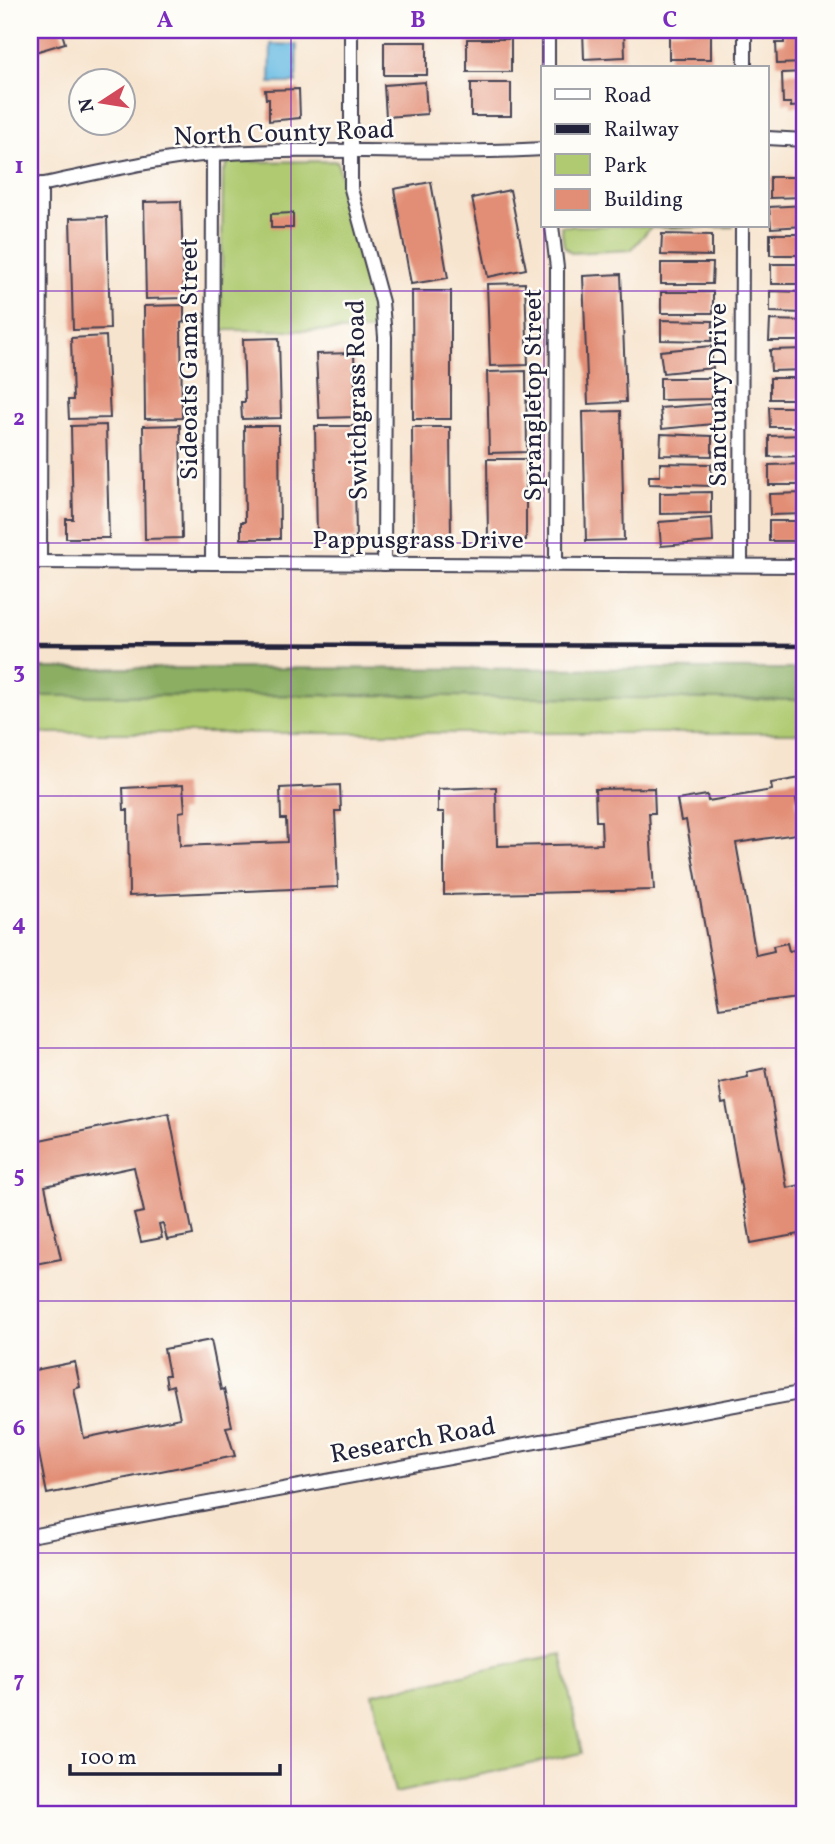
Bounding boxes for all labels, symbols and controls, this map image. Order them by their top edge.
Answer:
text: A [157,5,173,37]
text: B [410,5,426,37]
text: C [663,5,677,37]
north arrow [66,66,136,136]
legend [541,66,768,228]
text: Road [604,82,651,111]
text: N [73,95,101,115]
street label: North County Road [173,112,395,156]
text: Railway [604,116,680,145]
text: 1 [14,151,24,183]
text: Park [604,152,647,181]
text: Building [604,186,683,215]
street label: Sideoats Gama Street [172,238,208,480]
street label: Sprangletop Street [516,289,552,501]
street label: Switchgrass Road [338,299,378,501]
street label: Sanctuary Drive [701,303,737,487]
text: 2 [13,403,25,435]
street label: Pappusgrass Drive [312,523,524,559]
text: 3 [13,656,25,688]
text: 4 [12,908,26,940]
text: 5 [13,1160,25,1192]
street label: Research Road [328,1409,498,1473]
text: 6 [13,1413,25,1445]
text: 7 [14,1665,25,1697]
scale bar [70,1732,280,1776]
text: 100 m [80,1744,137,1773]

